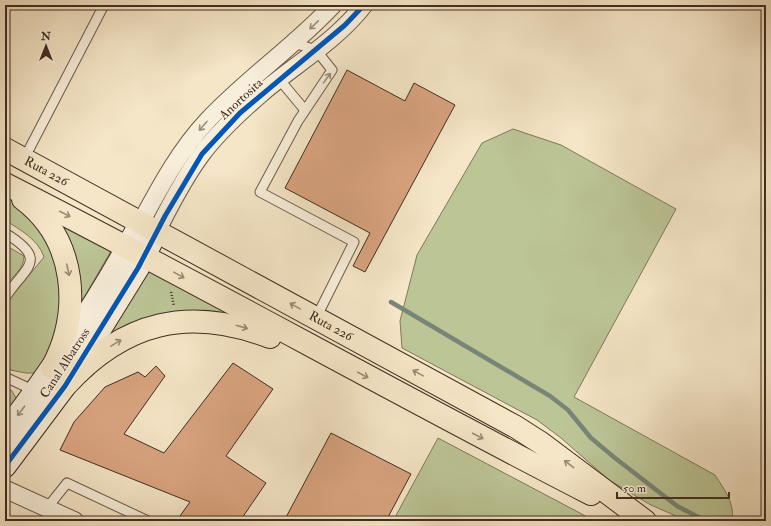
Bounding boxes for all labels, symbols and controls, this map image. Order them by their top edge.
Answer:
one-way arrow [309,20,319,30]
north arrow [26,26,66,66]
text: N [40,30,52,43]
one-way arrow [323,72,331,83]
street label: Anortosita [215,74,267,124]
one-way arrow [198,120,207,131]
street label: Ruta 226 [21,153,72,191]
one-way arrow [58,211,70,218]
one-way arrow [65,263,73,276]
one-way arrow [173,272,185,280]
one-way arrow [289,302,301,310]
street label: Ruta 226 [306,308,357,345]
street label: Canal Albatross [36,324,94,401]
one-way arrow [235,324,248,331]
one-way arrow [110,339,121,347]
one-way arrow [413,369,425,377]
one-way arrow [357,372,369,379]
one-way arrow [17,405,25,416]
one-way arrow [472,432,484,440]
one-way arrow [563,460,574,468]
scale bar [617,474,729,500]
text: 50 m [623,481,647,496]

